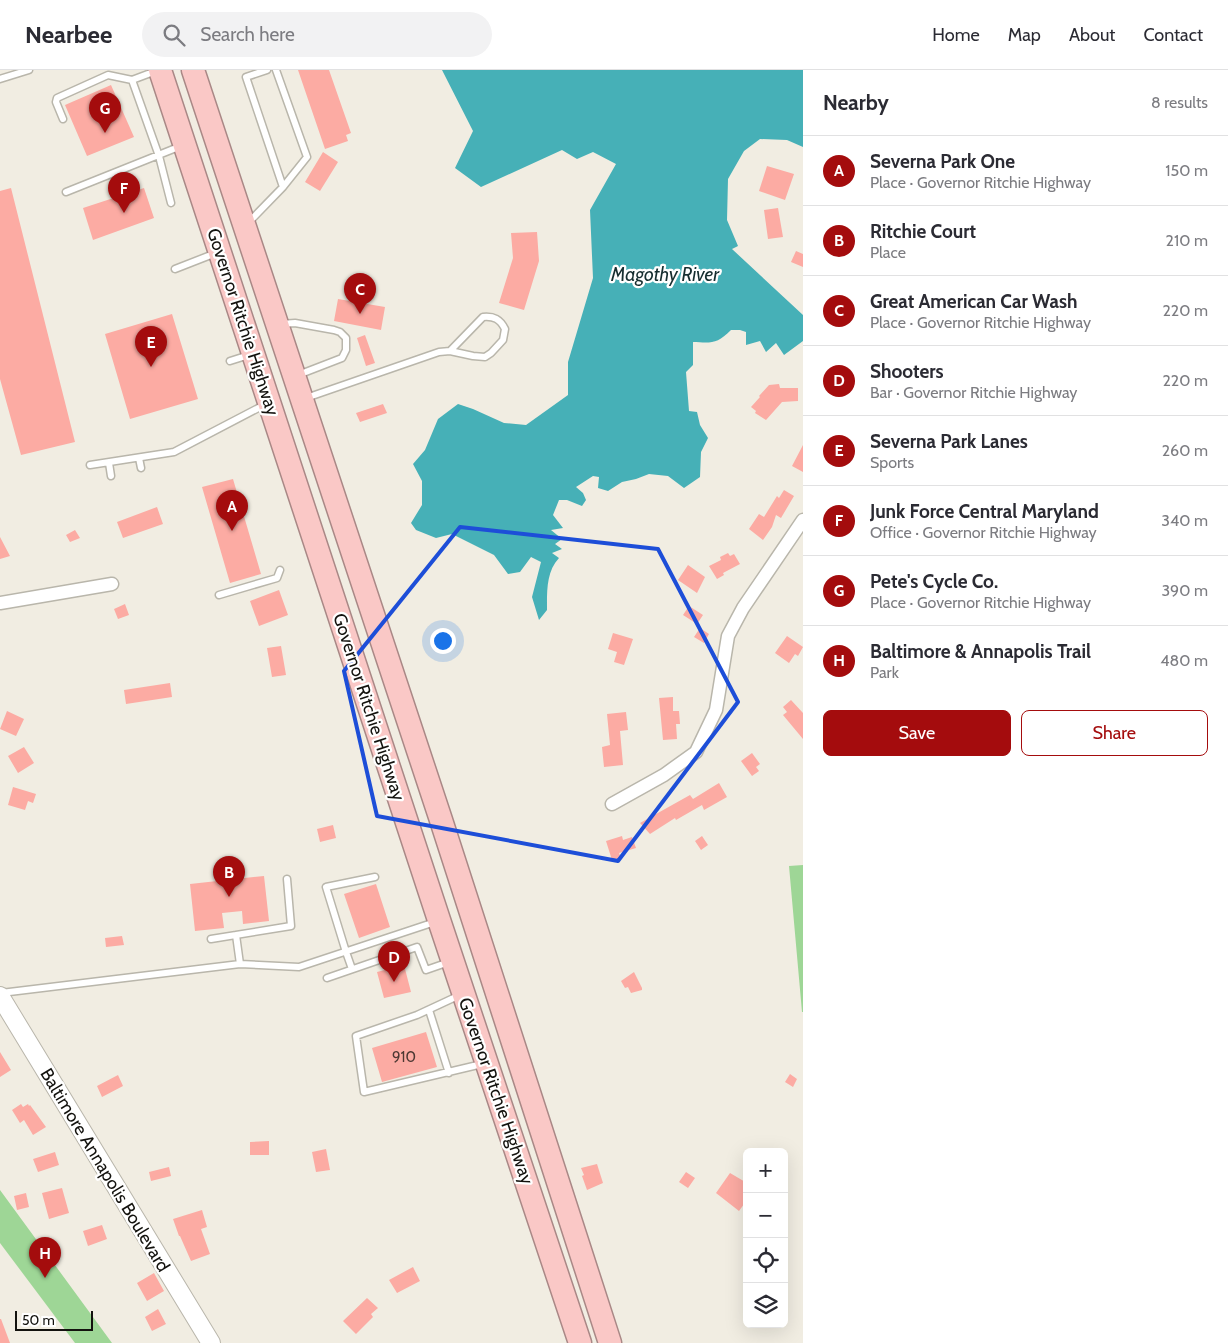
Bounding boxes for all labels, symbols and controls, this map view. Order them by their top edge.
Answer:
search box [142,12,492,57]
text: Nearbee [25,20,112,49]
icon: search [160,21,188,49]
text: Search here [200,23,295,46]
text: Home [932,24,980,46]
text: Map [1008,24,1041,46]
text: About [1069,24,1115,46]
text: Contact [1143,24,1203,46]
text: Nearby [823,90,889,115]
pin: G [89,92,121,133]
text: 8 results [1151,93,1208,112]
text: Severna Park One [870,150,1015,173]
text: A [834,161,844,180]
text: 150 m [1165,161,1208,180]
pin: F [108,172,140,213]
text: Place · Governor Ritchie Highway [870,173,1091,192]
text: Ritchie Court [870,220,976,243]
street label: Governor Ritchie Highway [202,225,284,419]
text: B [834,231,844,250]
text: 210 m [1166,231,1208,250]
text: Place [870,243,906,262]
water label: Magothy River [610,263,720,286]
pin: C [344,273,376,314]
text: Great American Car Wash [870,290,1078,313]
text: C [834,301,844,320]
text: 220 m [1162,301,1208,320]
text: Place · Governor Ritchie Highway [870,313,1091,332]
pin: E [135,326,167,367]
text: Shooters [870,360,944,383]
text: D [833,371,845,390]
text: 220 m [1162,371,1208,390]
text: Bar · Governor Ritchie Highway [870,383,1077,402]
text: Severna Park Lanes [870,430,1028,453]
text: E [834,441,844,460]
text: 260 m [1162,441,1208,460]
text: Sports [870,453,914,472]
pin: A [216,490,248,531]
text: Junk Force Central Maryland [870,500,1099,523]
text: F [835,511,843,530]
text: 340 m [1161,511,1208,530]
text: Office · Governor Ritchie Highway [870,523,1097,542]
text: Pete's Cycle Co. [870,570,998,593]
text: G [834,581,844,600]
text: 390 m [1161,581,1208,600]
text: Place · Governor Ritchie Highway [870,593,1091,612]
street label: Governor Ritchie Highway [328,610,410,804]
your location [430,628,456,654]
text: Baltimore & Annapolis Trail [870,640,1091,663]
text: H [833,651,845,670]
text: 480 m [1160,651,1208,670]
text: Park [870,663,899,682]
button: Save [823,710,1011,756]
button: Share [1021,710,1208,756]
pin: B [213,856,245,897]
pin: D [378,941,410,982]
street label: Governor Ritchie Highway [454,995,538,1187]
house number: 910 [392,1048,416,1066]
street label: Baltimore Annapolis Boulevard [35,1064,175,1276]
map controls [743,1148,788,1328]
button: + [743,1148,788,1193]
button: − [743,1193,788,1238]
pin: H [29,1237,61,1278]
button: locate [743,1238,788,1283]
button: layers [743,1283,788,1328]
scale bar [15,1308,92,1331]
text: 50 m [22,1311,55,1329]

